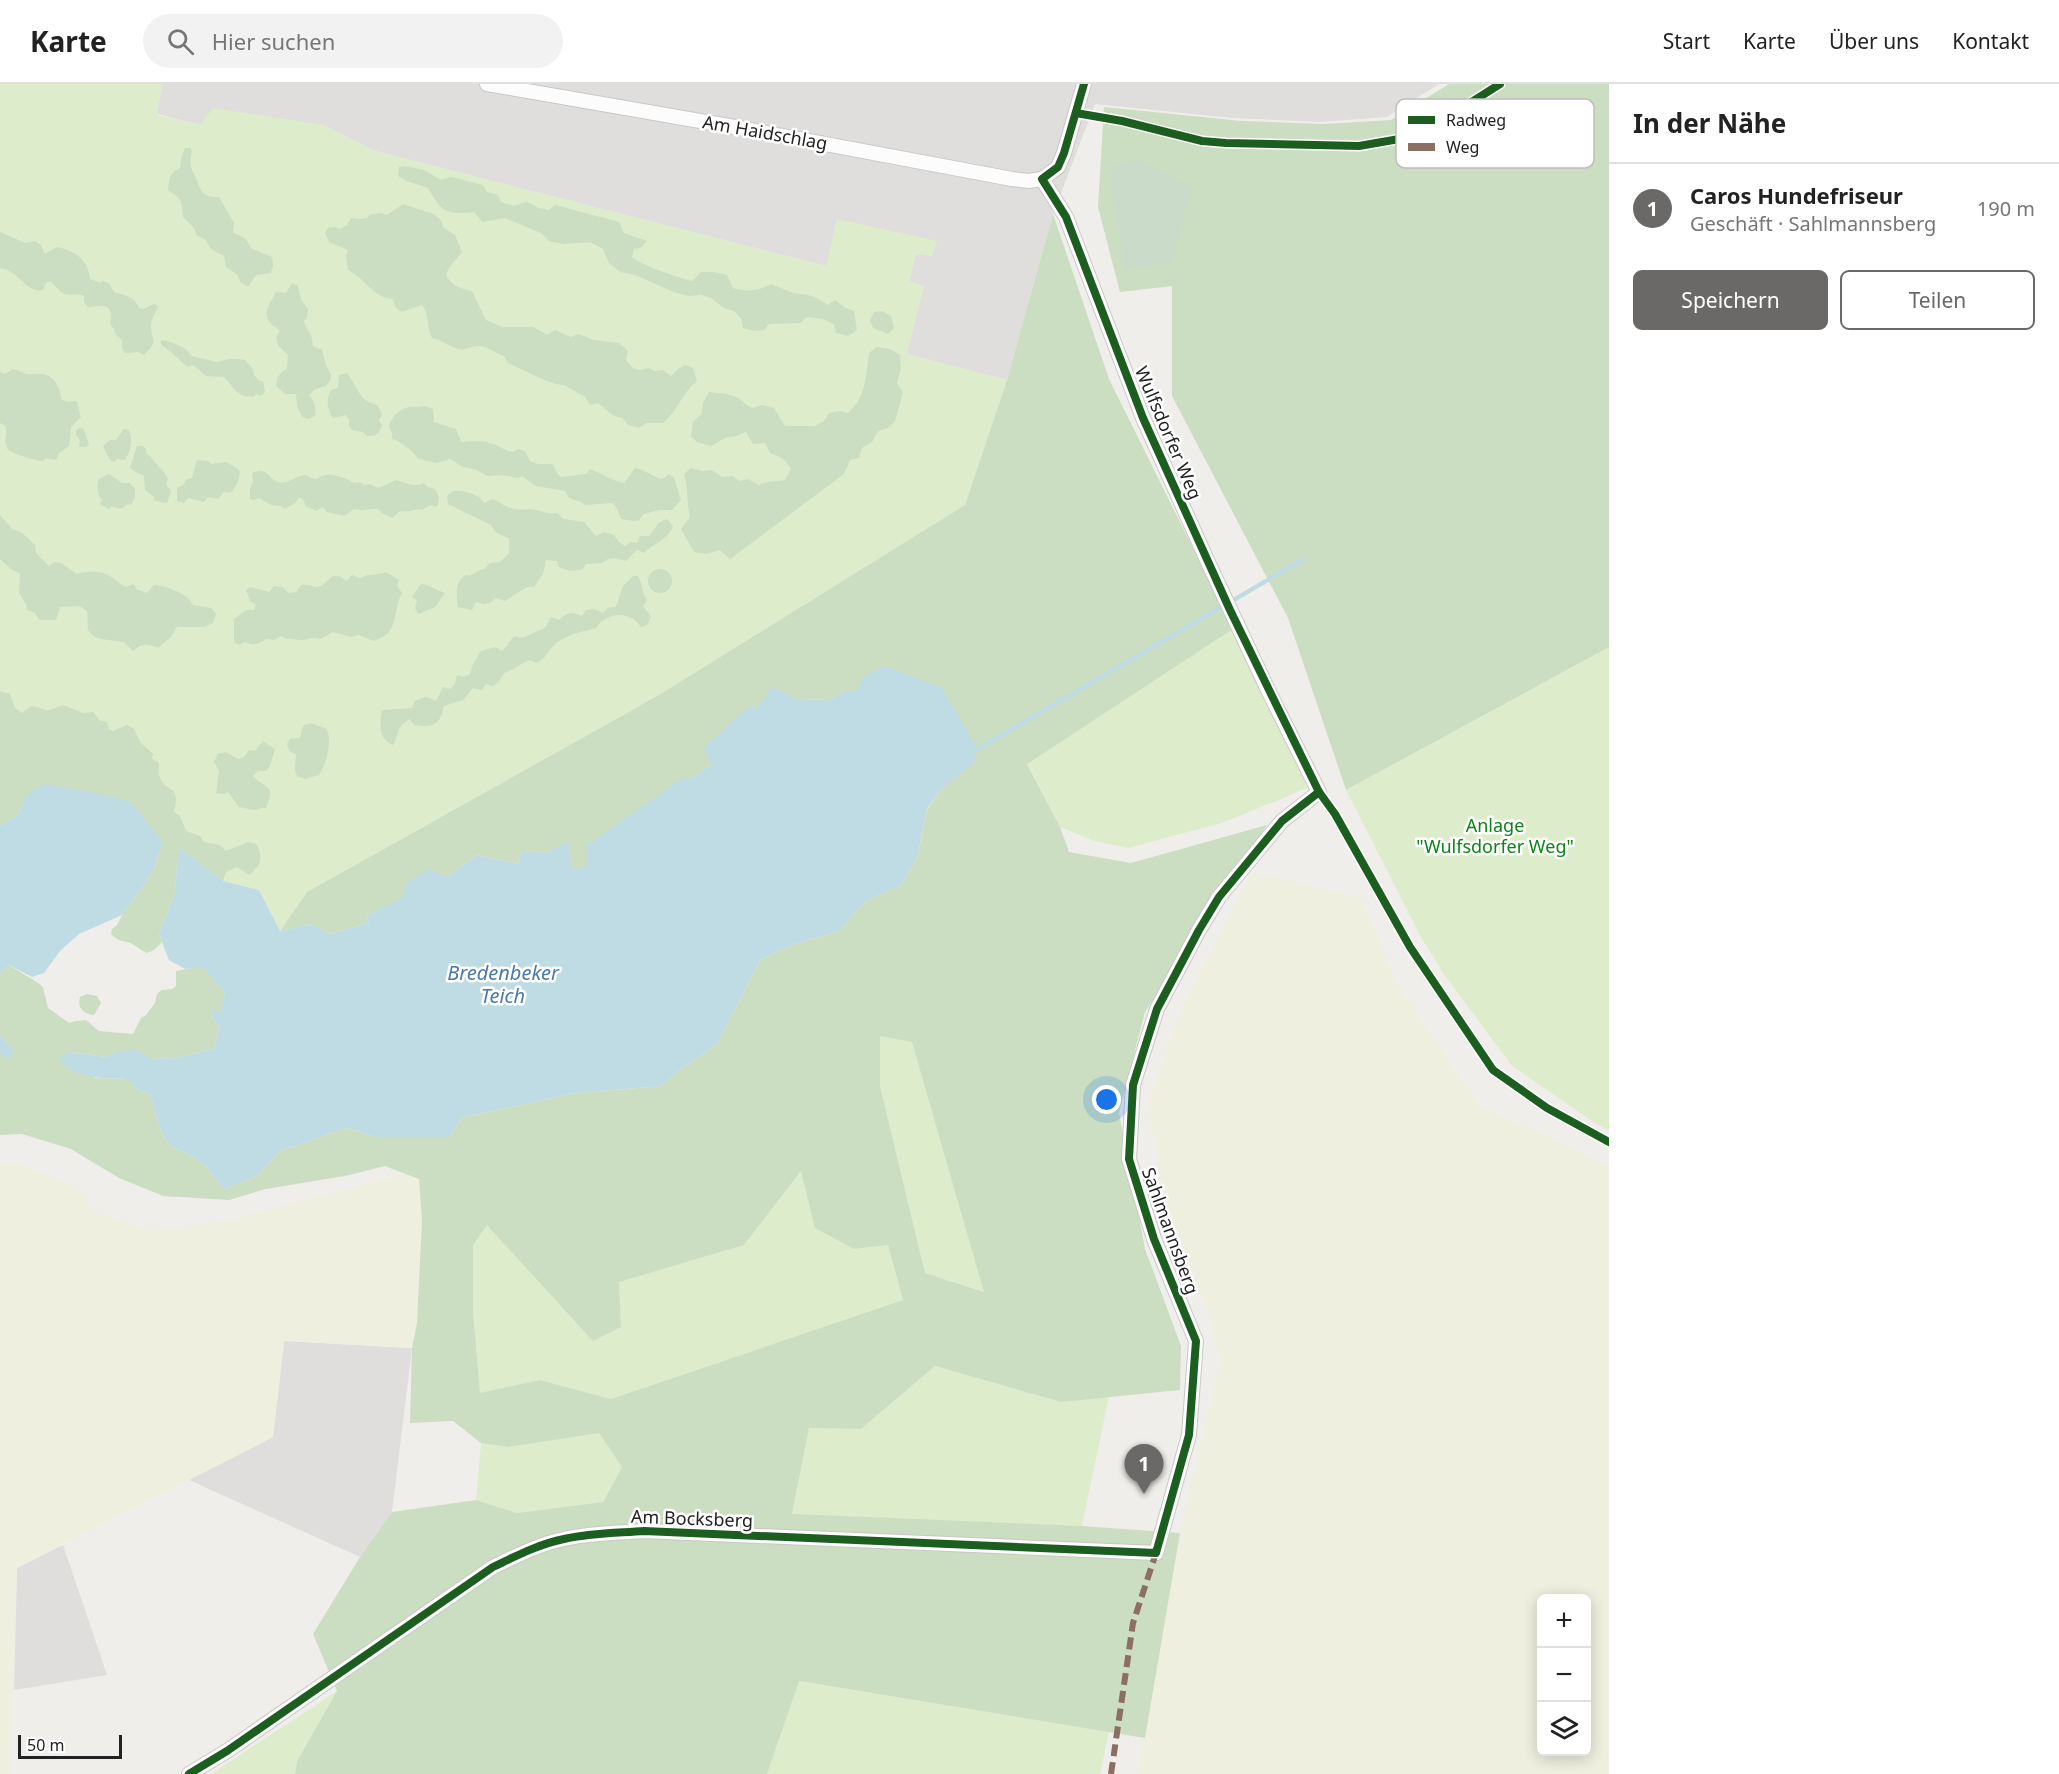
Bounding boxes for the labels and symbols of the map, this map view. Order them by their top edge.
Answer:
legend [1396,99,1594,168]
street label: Am Haidschlag [701,109,829,155]
text: Radweg [1446,109,1506,131]
text: Weg [1446,136,1479,158]
street label: Wulfsdorfer Weg [1130,362,1208,503]
park label: Anlage "Wulfsdorfer Weg" [1416,813,1574,858]
water label: Bredenbeker Teich [447,959,560,1009]
your location [1092,1085,1121,1114]
street label: Sahlmannsberg [1137,1164,1205,1297]
pin: 1 [1124,1444,1164,1494]
street label: Am Bocksberg [631,1504,753,1532]
scale bar [18,1732,122,1760]

